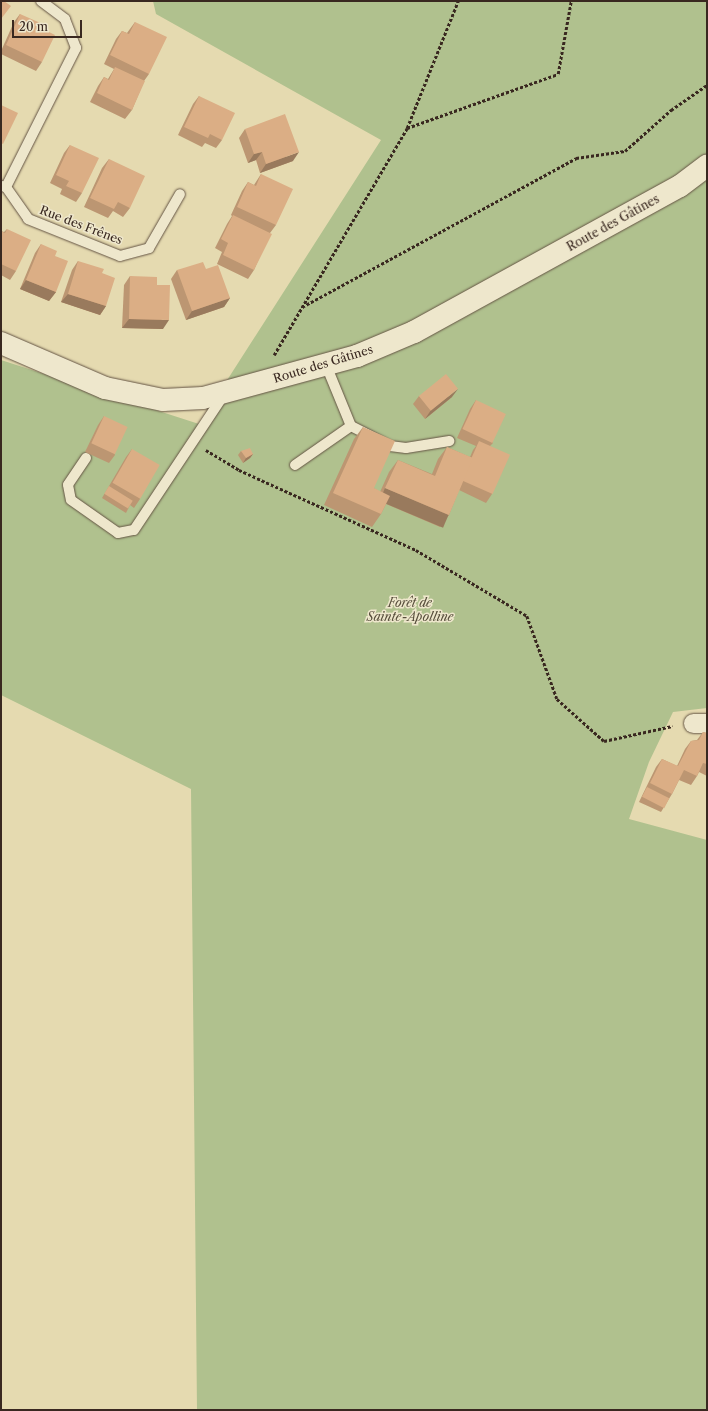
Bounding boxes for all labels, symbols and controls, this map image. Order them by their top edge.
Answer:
scale bar [14,12,84,38]
text: 20 m [19,19,48,34]
street label: Route des Gâtines [564,192,662,254]
street label: Rue des Frênes [38,203,124,247]
street label: Route des Gâtines [271,342,375,386]
park label: Forêt de Sainte-Apolline [367,596,453,624]

